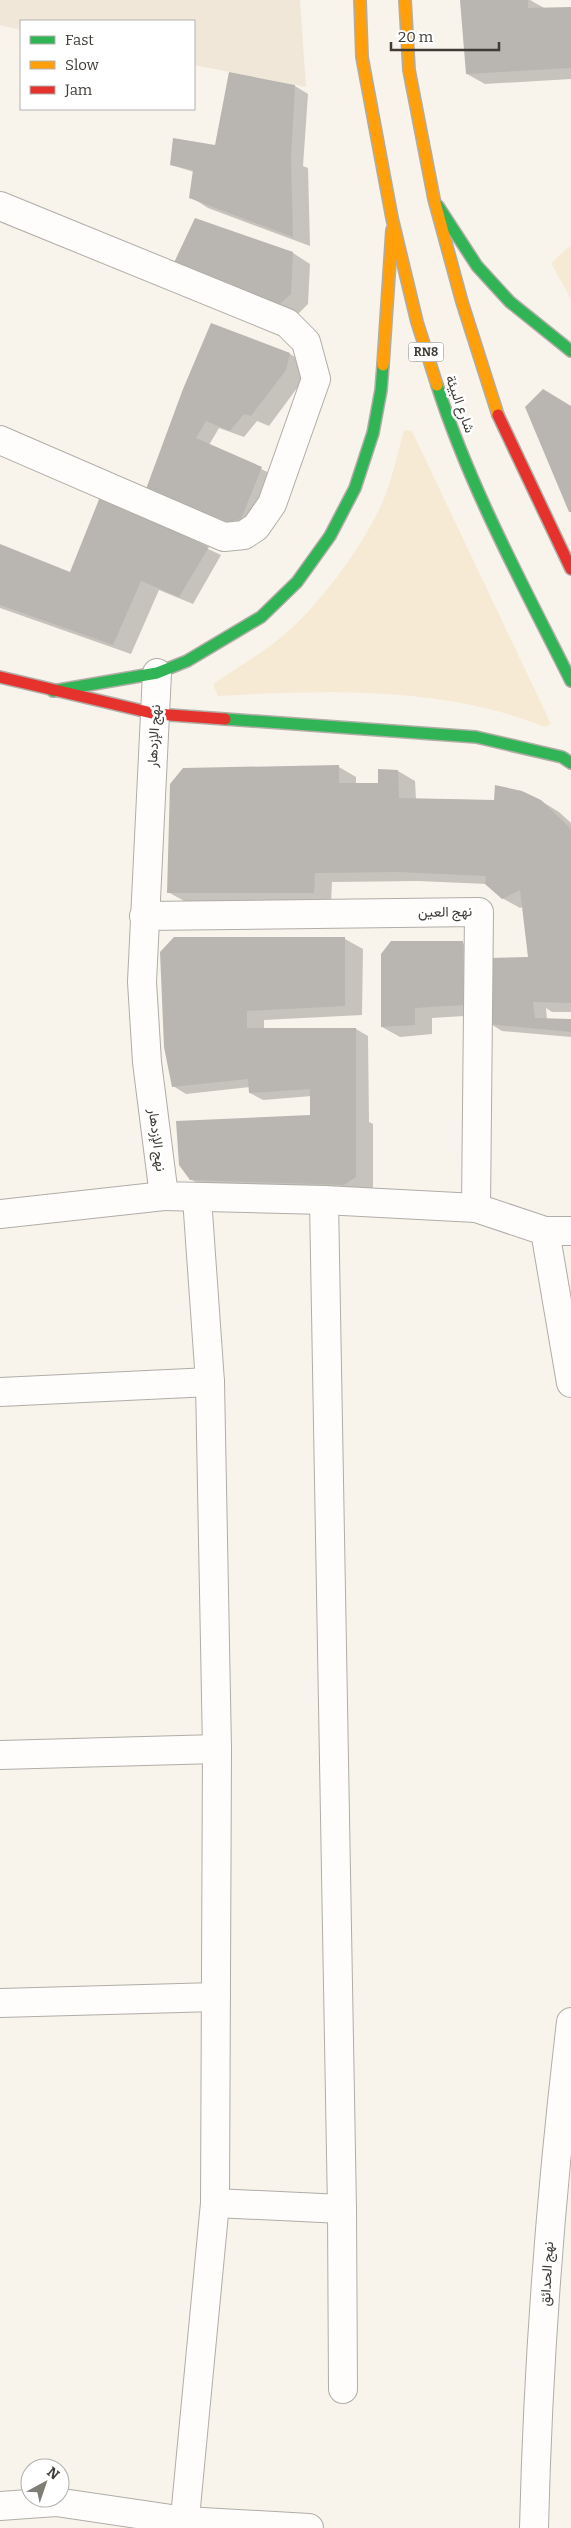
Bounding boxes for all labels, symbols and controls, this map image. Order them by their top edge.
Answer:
legend [20,20,195,110]
scale bar [391,20,498,52]
text: 20 m [398,28,434,46]
text: Fast [65,31,94,49]
text: Slow [65,56,100,74]
text: Jam [64,81,93,99]
road number: RN8 [408,342,444,362]
street label: شارع البيئة [440,373,478,436]
street label: نهج الإزدهار [144,704,166,769]
street label: نهج العين [418,903,472,923]
street label: نهج الإزدهار [143,1107,169,1173]
street label: نهج الحدائق [537,2241,559,2307]
north arrow [20,2458,70,2508]
text: N [43,2463,63,2484]

